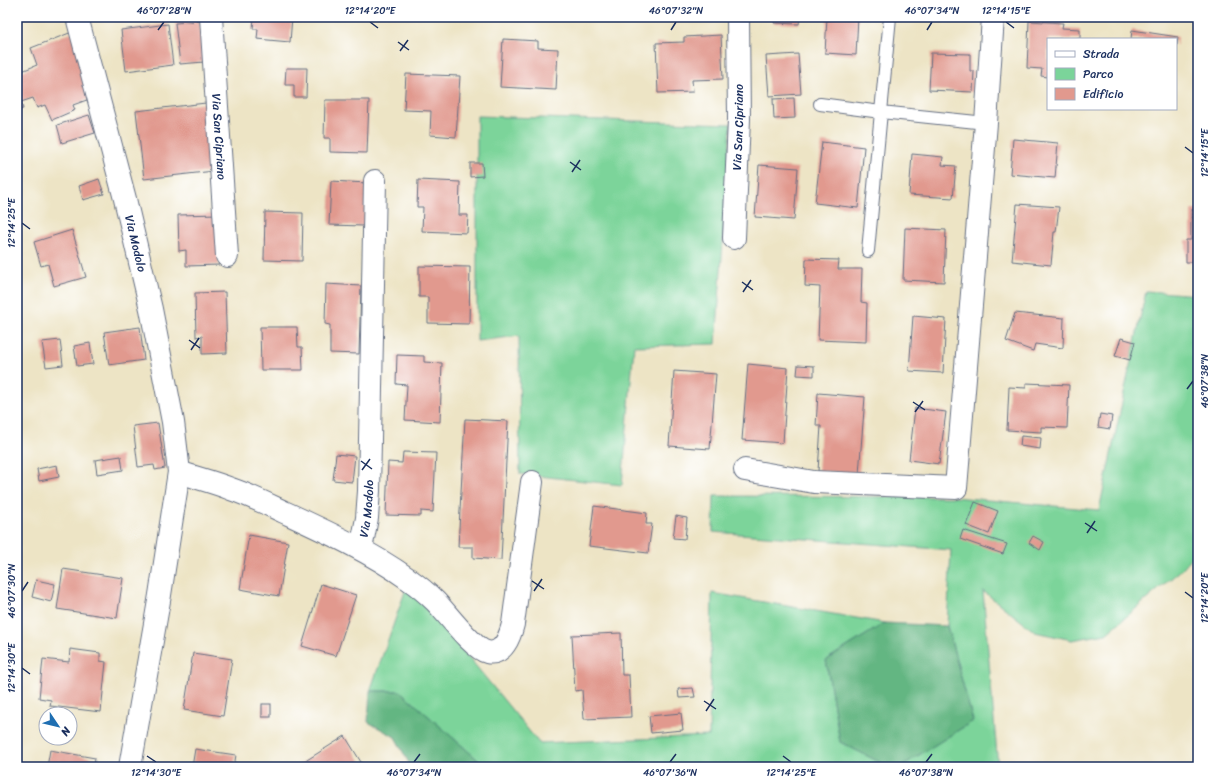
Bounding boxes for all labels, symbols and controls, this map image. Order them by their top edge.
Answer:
text: 46°07'28"N [137,2,191,20]
text: 12°14'20"E [345,2,397,20]
text: 46°07'32"N [649,2,703,20]
text: 46°07'34"N [905,2,959,20]
text: 12°14'15"E [982,2,1032,20]
legend [1047,38,1177,110]
text: Strada [1083,43,1120,65]
text: Parco [1083,63,1113,85]
text: Edificio [1083,83,1123,105]
street label: Via San Cipriano [726,84,750,171]
street label: Via San Cipriano [205,93,233,181]
text: 12°14'15"E [1196,127,1214,177]
text: 12°14'25"E [3,196,21,248]
street label: Via Modolo [118,213,153,274]
text: 46°07'38"N [1196,354,1214,408]
street label: Via Modolo [352,480,380,539]
text: 46°07'30"N [3,564,21,618]
text: 12°14'20"E [1196,571,1214,623]
text: 12°14'30"E [3,642,21,693]
north arrow [38,706,78,746]
text: N [56,722,76,740]
text: 12°14'30"E [131,764,182,782]
text: 46°07'34"N [387,764,441,782]
text: 46°07'36"N [643,764,697,782]
text: 12°14'25"E [766,764,818,782]
text: 46°07'38"N [899,764,953,782]

